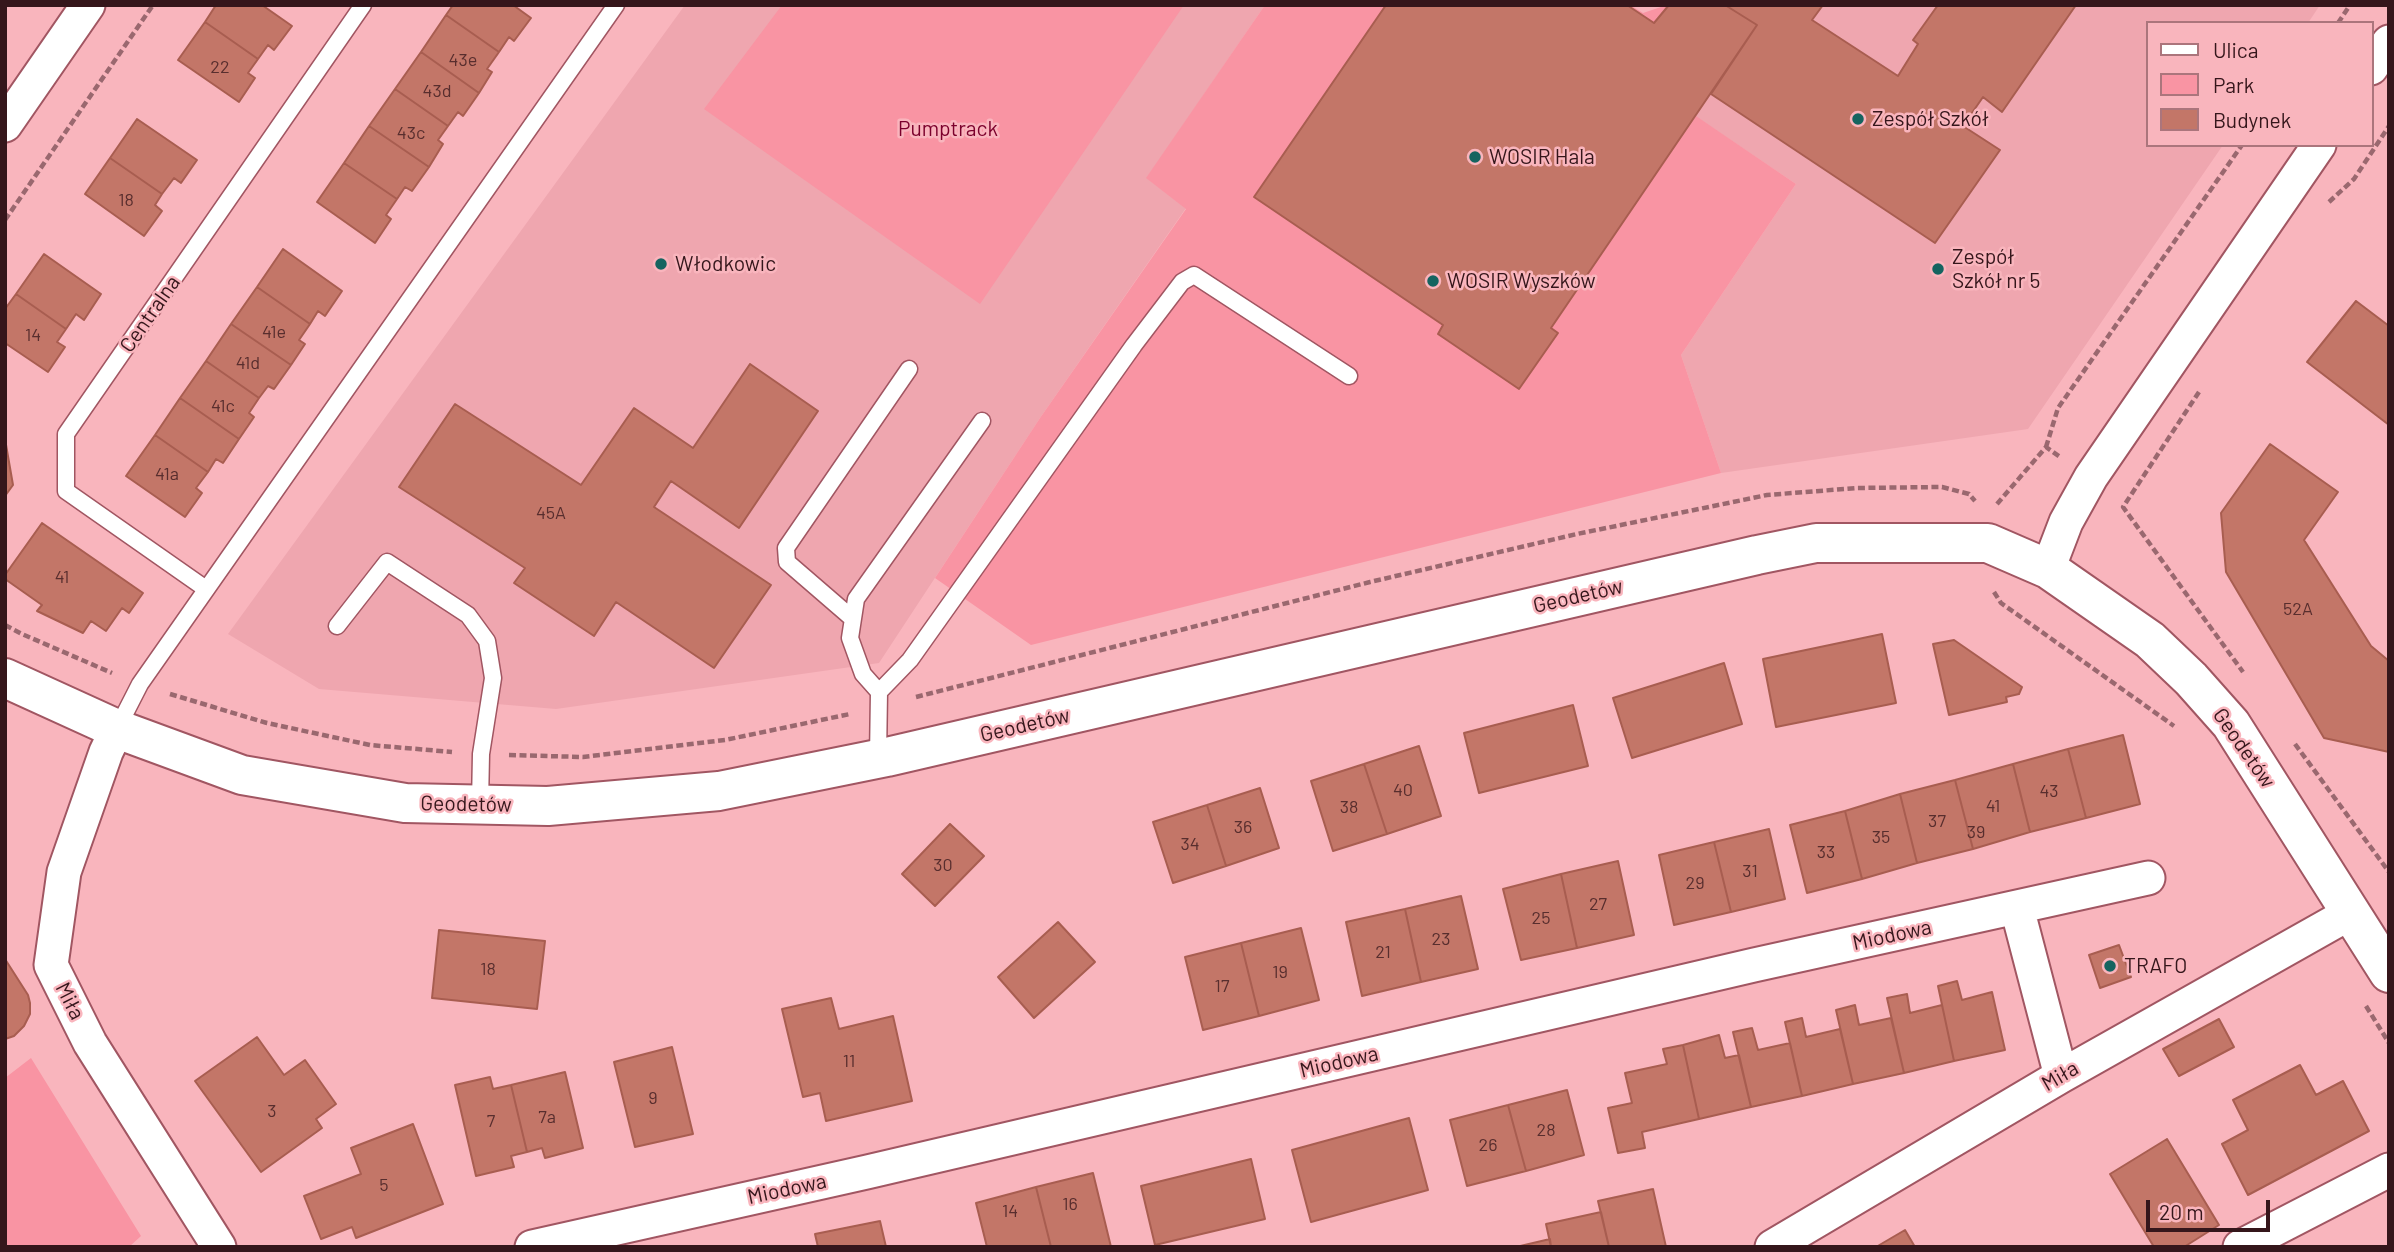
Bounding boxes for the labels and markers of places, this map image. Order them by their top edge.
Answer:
place label: Zespół Szkół [1872,106,1989,132]
marker: Zespół Szkół [1850,111,1866,127]
place label: WOSIR Hala [1489,144,1595,170]
marker: WOSIR Hala [1467,149,1483,165]
place label: Zespół Szkół nr 5 [1952,244,2040,294]
place label: Włodkowic [675,251,776,277]
marker: Włodkowic [653,256,669,272]
marker: Zespół Szkół nr 5 [1930,261,1946,277]
place label: WOSIR Wyszków [1447,268,1596,294]
marker: WOSIR Wyszków [1425,273,1441,289]
place label: TRAFO [2124,953,2187,979]
marker: TRAFO [2102,958,2118,974]

